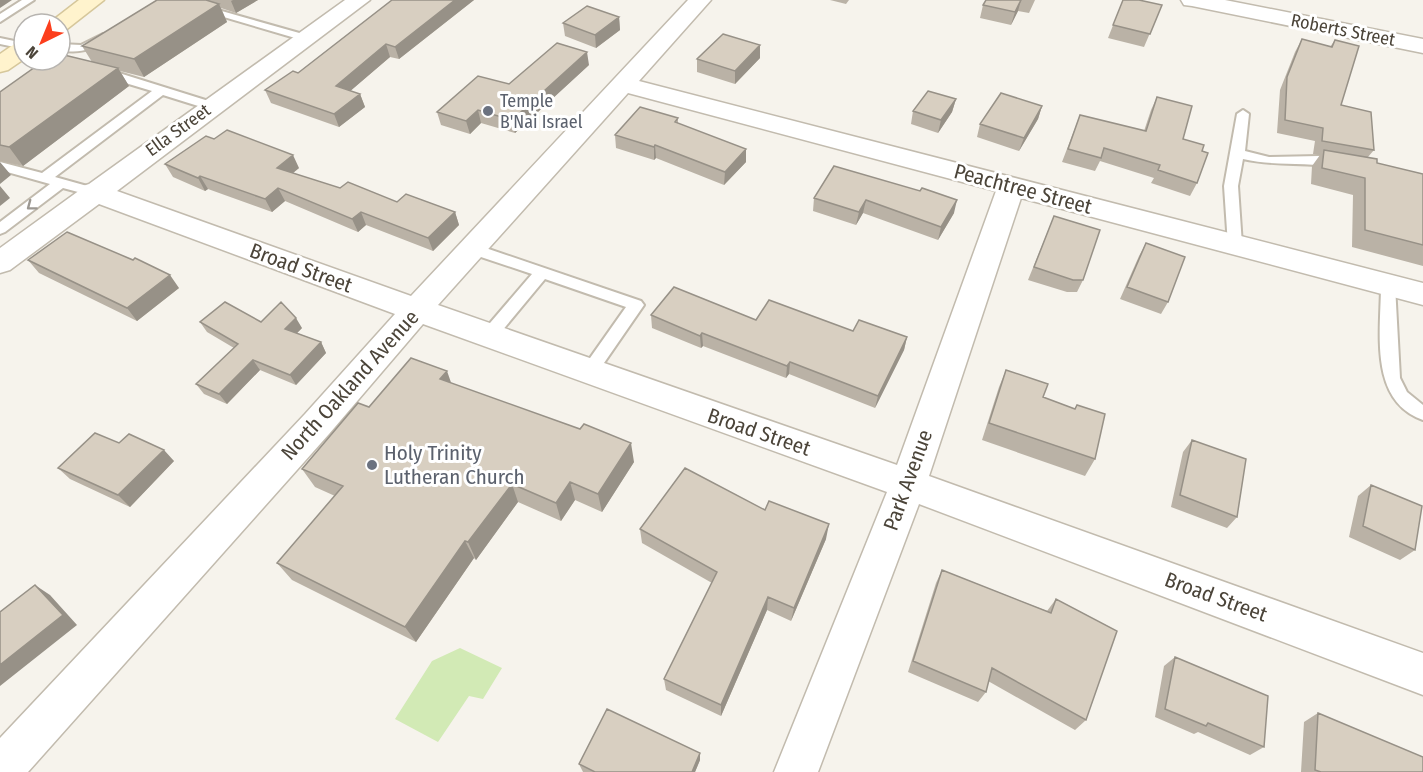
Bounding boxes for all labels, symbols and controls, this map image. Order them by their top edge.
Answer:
street label: Roberts Street [1289,9,1397,51]
north arrow [12,12,72,72]
text: N [22,42,42,63]
place label: Temple B'Nai Israel [500,90,583,133]
street label: Ella Street [141,99,215,161]
marker: Temple B'Nai Israel [481,104,495,118]
street label: Peachtree Street [951,158,1095,220]
one-way arrow [26,199,37,210]
street label: Broad Street [246,237,356,299]
street label: North Oakland Avenue [276,305,424,465]
street label: Broad Street [704,402,814,462]
street label: Park Avenue [878,426,938,534]
place label: Holy Trinity Lutheran Church [384,440,525,490]
marker: Holy Trinity Lutheran Church [365,458,379,472]
street label: Broad Street [1161,566,1271,628]

